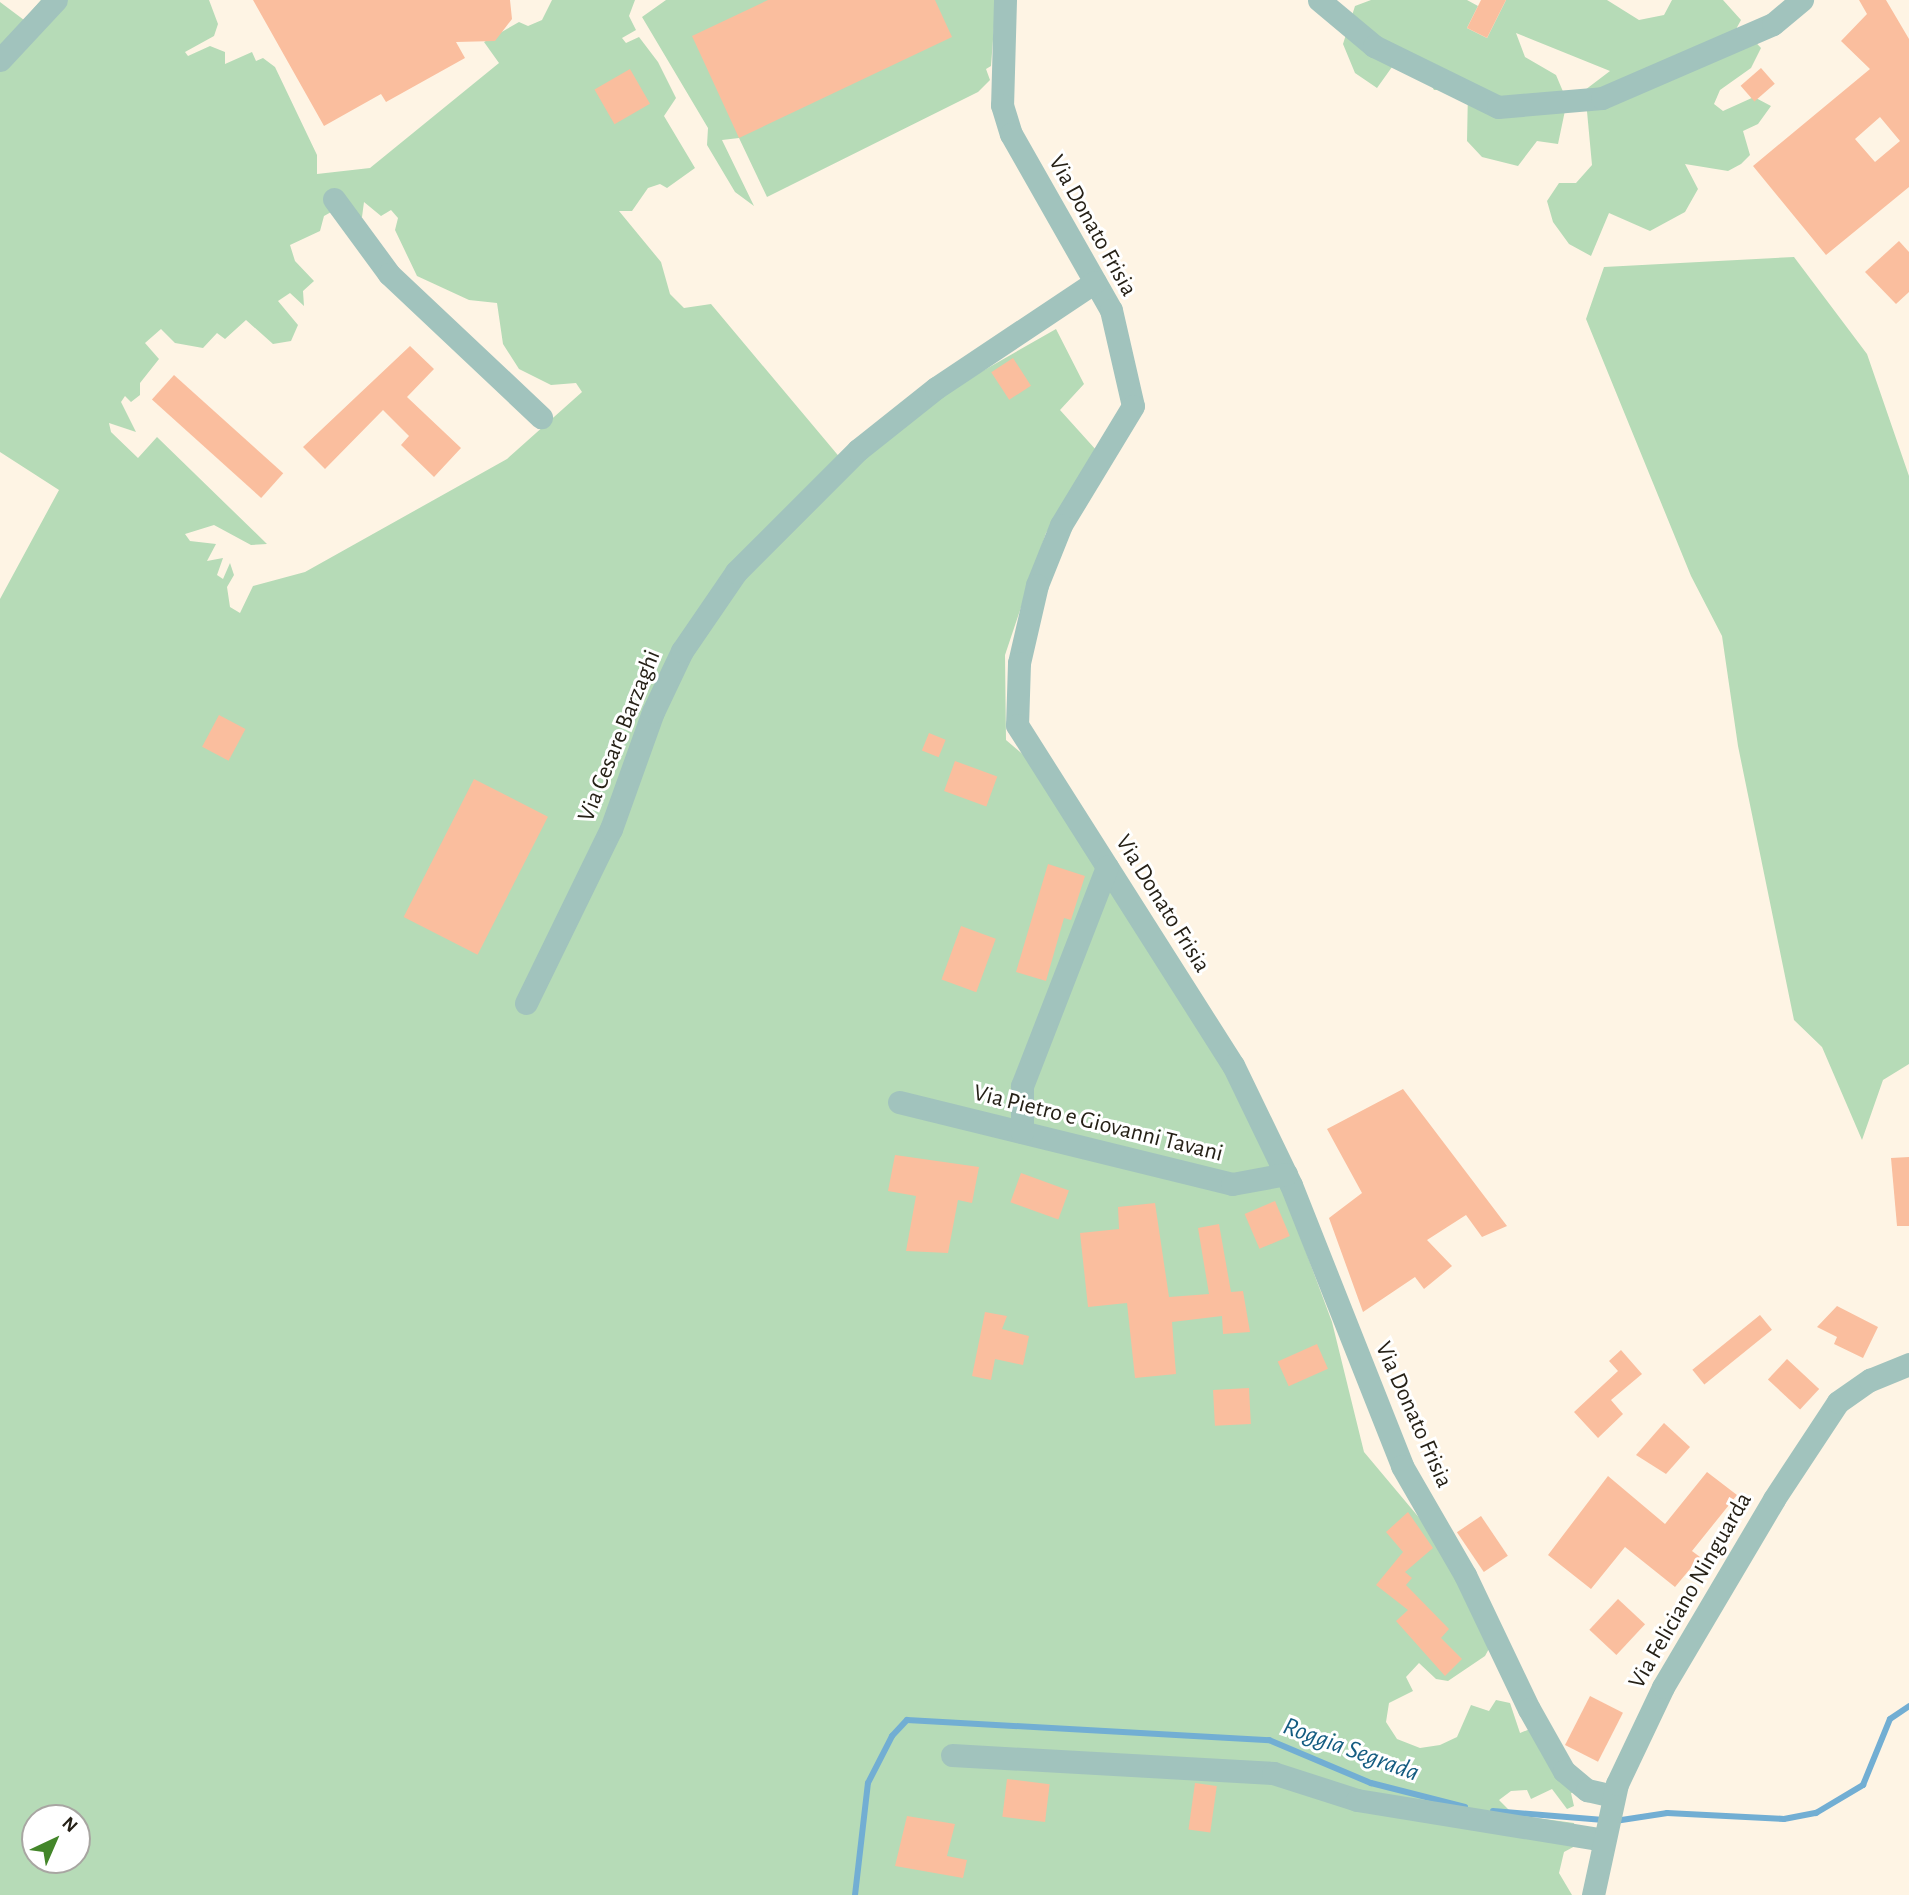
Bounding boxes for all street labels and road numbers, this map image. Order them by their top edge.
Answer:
street label: Via Donato Frisia [1041,150,1143,302]
street label: Via Cesare Barzaghi [572,646,668,826]
street label: Via Donato Frisia [1108,830,1216,978]
street label: Via Pietro e Giovanni Tavani [970,1079,1226,1169]
street label: Via Donato Frisia [1368,1338,1458,1492]
street label: Via Feliciano Ninguarda [1623,1488,1759,1694]

